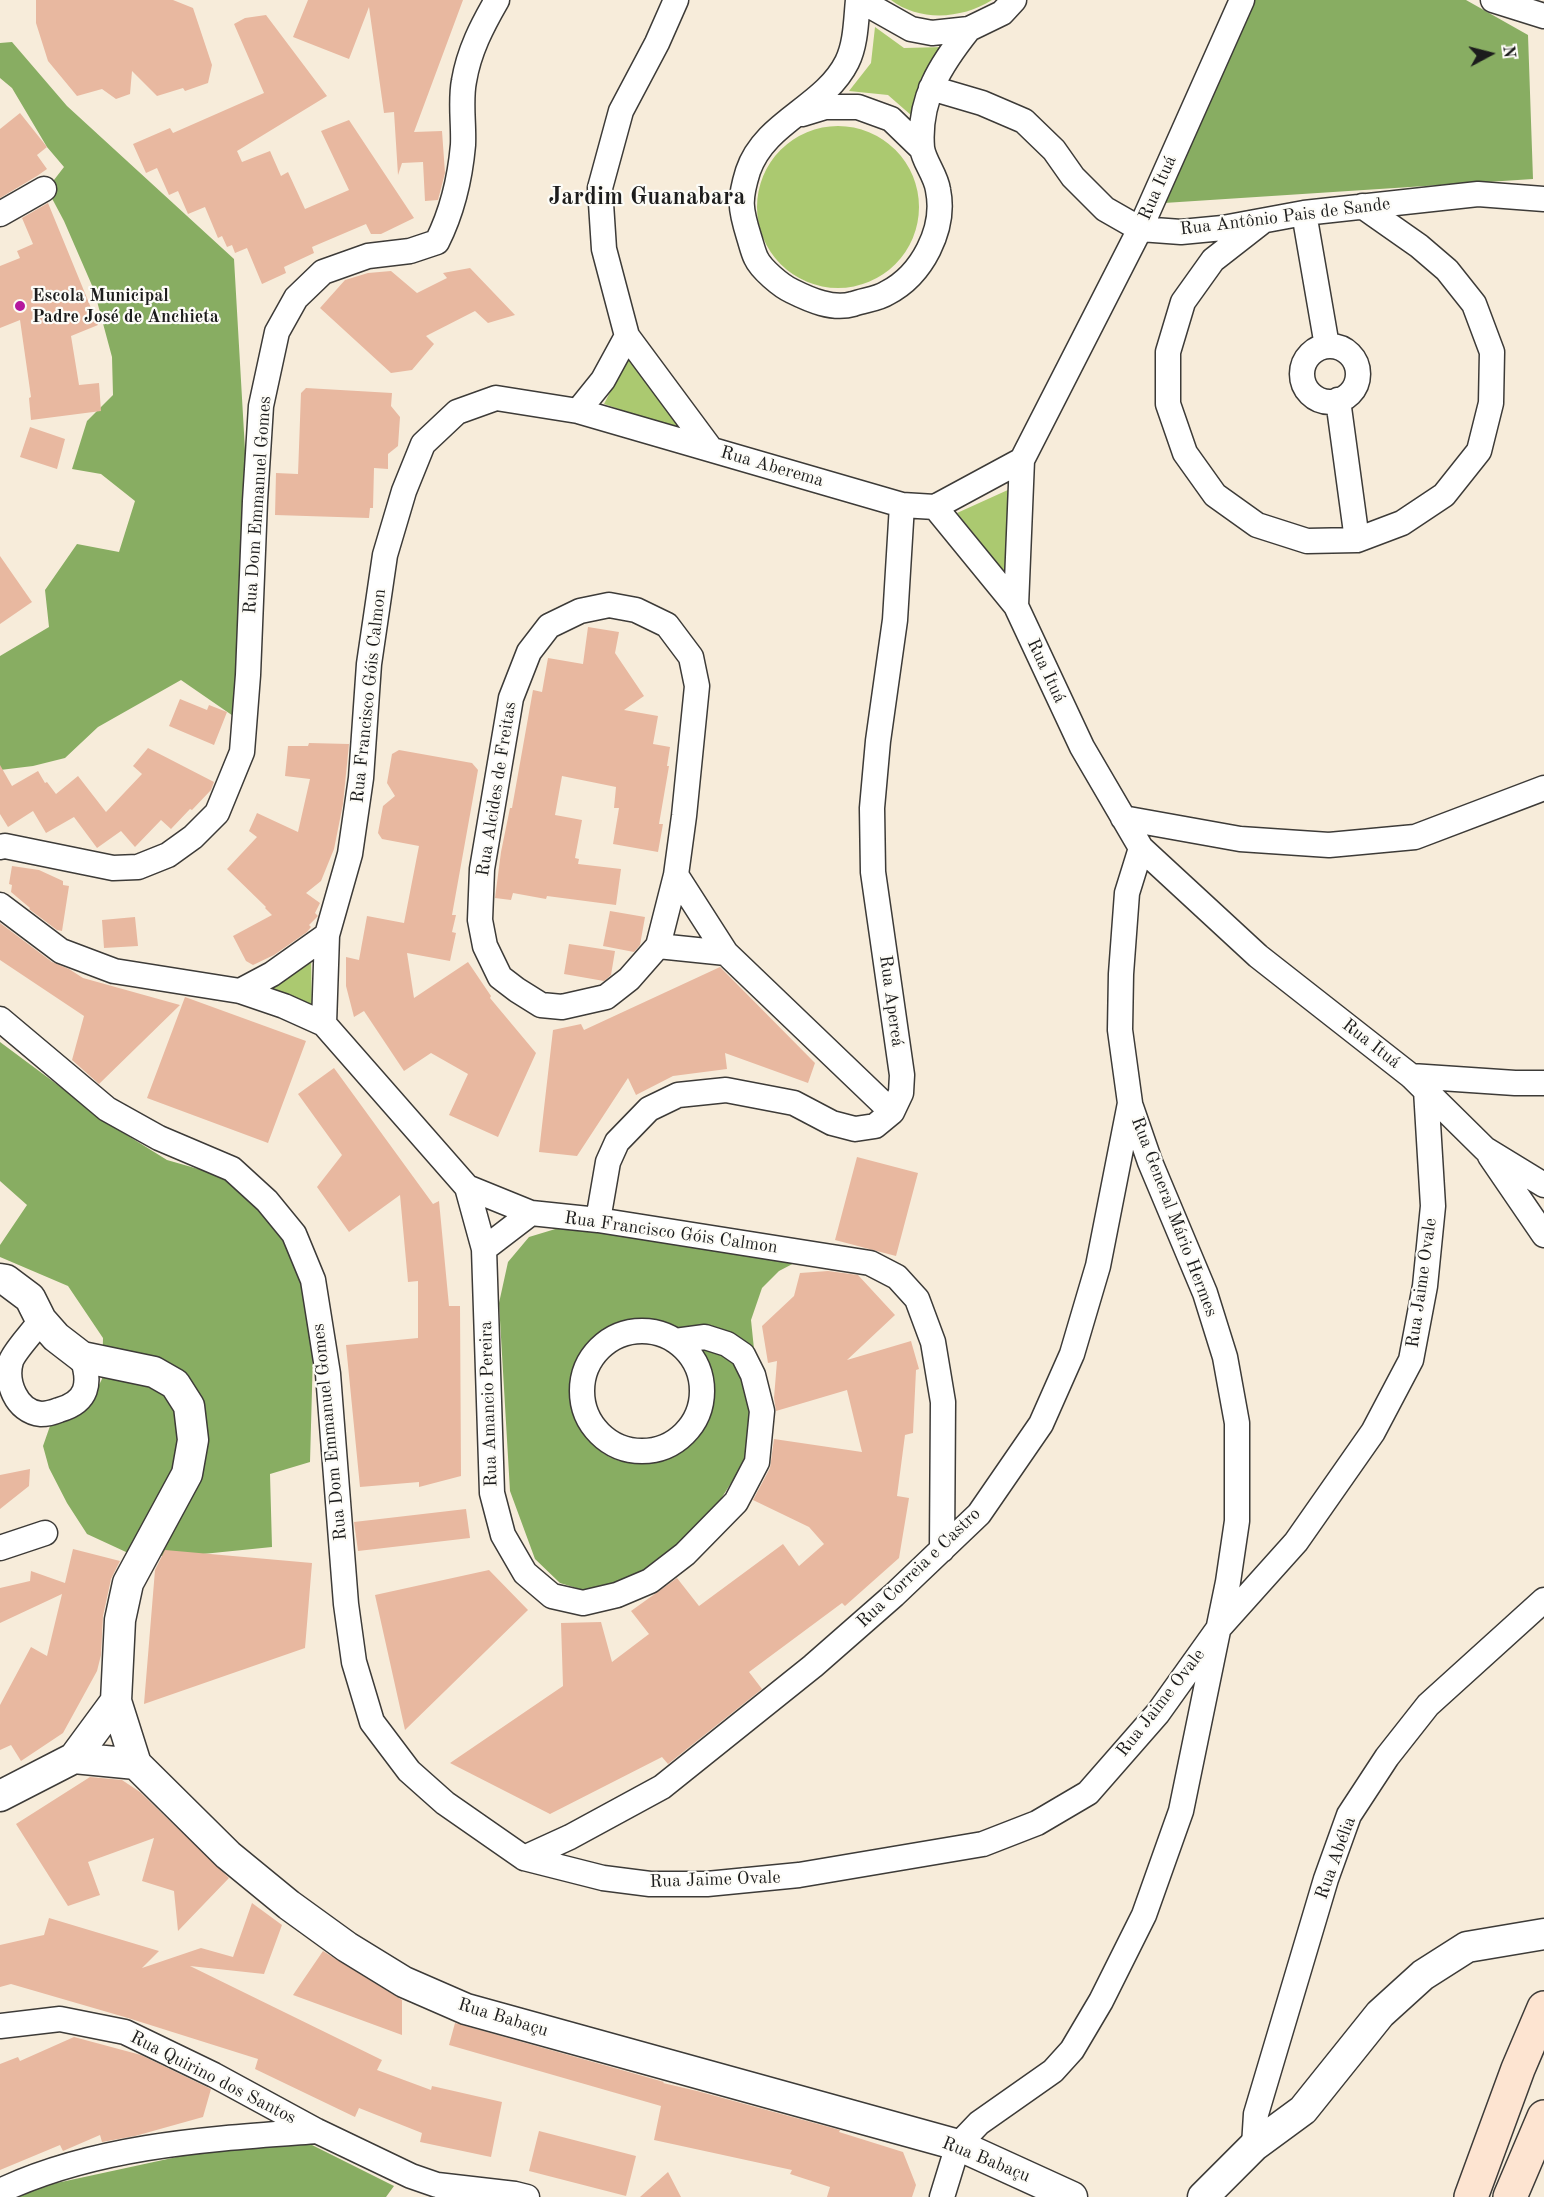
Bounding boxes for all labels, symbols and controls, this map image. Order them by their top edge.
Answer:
north arrow [1460,24,1520,84]
text: N [1499,45,1517,59]
street label: Rua Ituá [1134,152,1182,224]
district label: Jardim Guanabara [548,184,746,212]
street label: Rua Antônio Pais de Sande [1179,193,1391,241]
place label: Escola Municipal Padre José de Anchieta [32,285,219,328]
marker: Escola Municipal Padre José de Anchieta [13,299,27,313]
street label: Rua Dom Emmanuel Gomes [240,395,276,615]
street label: Rua Aberema [718,442,826,492]
street label: Rua Francisco Góis Calmon [347,588,391,804]
street label: Rua Ituá [1022,635,1070,707]
street label: Rua Alcides de Freitas [473,700,521,878]
street label: Rua Apereá [874,954,908,1048]
street label: Rua Ituá [1337,1014,1405,1074]
street label: Rua General Mário Hermes [1126,1114,1222,1320]
street label: Rua Francisco Góis Calmon [563,1207,779,1259]
street label: Rua Jaime Ovale [1402,1217,1442,1349]
street label: Rua Amancio Pereira [475,1321,503,1487]
street label: Rua Dom Emmanuel Gomes [308,1322,352,1542]
street label: Rua Correia e Castro [853,1503,985,1633]
street label: Rua Jaime Ovale [1112,1645,1210,1761]
street label: Rua Abélia [1311,1814,1361,1902]
street label: Rua Jaime Ovale [649,1867,781,1893]
street label: Rua Babaçu [455,1994,551,2042]
street label: Rua Quirino dos Santos [126,2027,300,2129]
street label: Rua Babaçu [939,2133,1033,2187]

